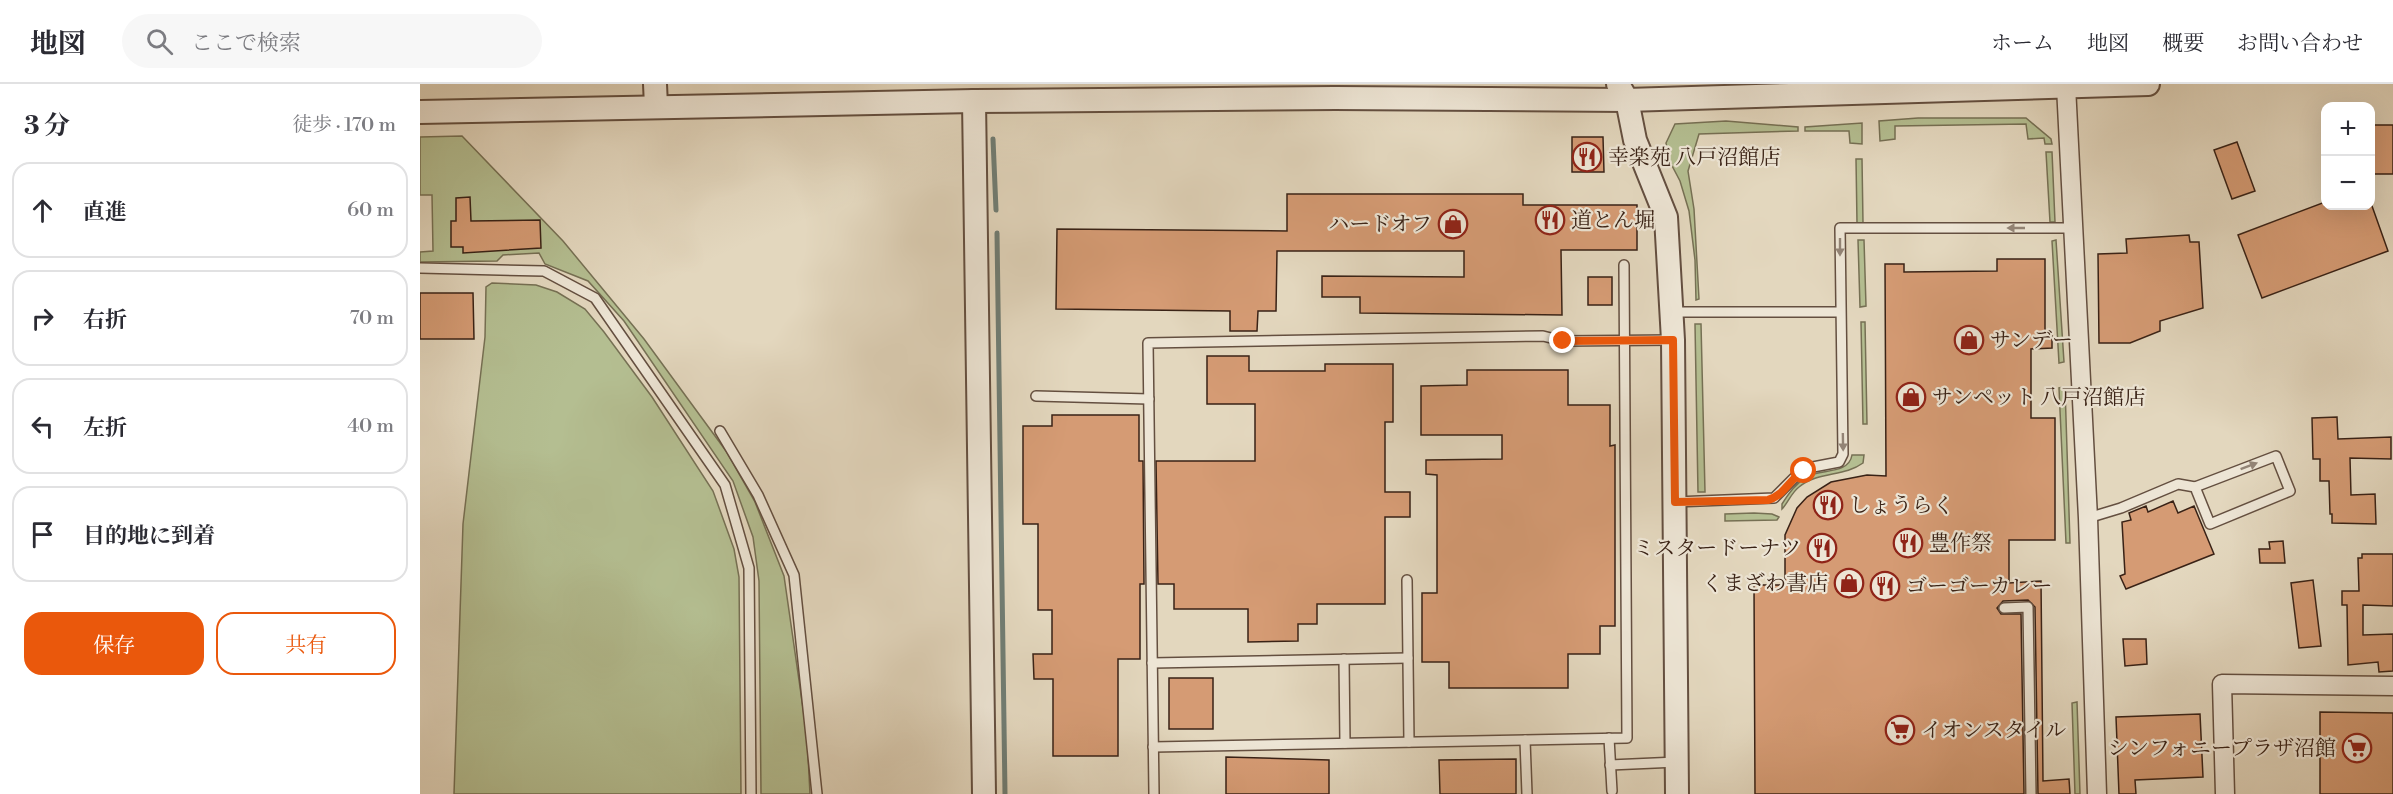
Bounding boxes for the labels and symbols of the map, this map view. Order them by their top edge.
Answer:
restaurant icon: 幸楽苑 八戸沼館店 [1571,141,1603,173]
place label: 幸楽苑 八戸沼館店 [1608,145,1780,171]
restaurant icon: 道とん堀 [1534,204,1566,236]
shop icon: ハードオフ [1437,208,1469,240]
place label: 道とん堀 [1571,208,1655,234]
place label: ハードオフ [1328,212,1432,238]
one-way arrow [2006,223,2025,233]
one-way arrow [1835,238,1845,257]
shop icon: サンデー [1953,324,1985,356]
route end [1549,327,1575,353]
place label: サンデー [1990,328,2073,354]
shop icon: サンペット 八戸沼館店 [1895,381,1927,413]
place label: サンペット 八戸沼館店 [1932,385,2145,411]
one-way arrow [1838,433,1847,452]
route start [1790,457,1816,483]
one-way arrow [2240,461,2258,471]
restaurant icon: しょうらく [1812,489,1844,521]
place label: しょうらく [1849,493,1954,519]
restaurant icon: 豊作祭 [1892,527,1924,559]
place label: 豊作祭 [1929,531,1992,557]
restaurant icon: ミスタードーナツ [1806,532,1838,564]
place label: ミスタードーナツ [1633,536,1801,562]
shop icon: くまざわ書店 [1833,567,1865,599]
restaurant icon: ゴーゴーカレー [1869,570,1901,602]
place label: くまざわ書店 [1702,571,1828,597]
place label: ゴーゴーカレー [1906,574,2053,600]
supermarket icon: イオンスタイル [1884,714,1916,746]
place label: イオンスタイル [1921,718,2066,744]
supermarket icon: シンフォニープラザ沼館 [2341,732,2373,764]
place label: シンフォニープラザ沼館 [2108,736,2336,762]

